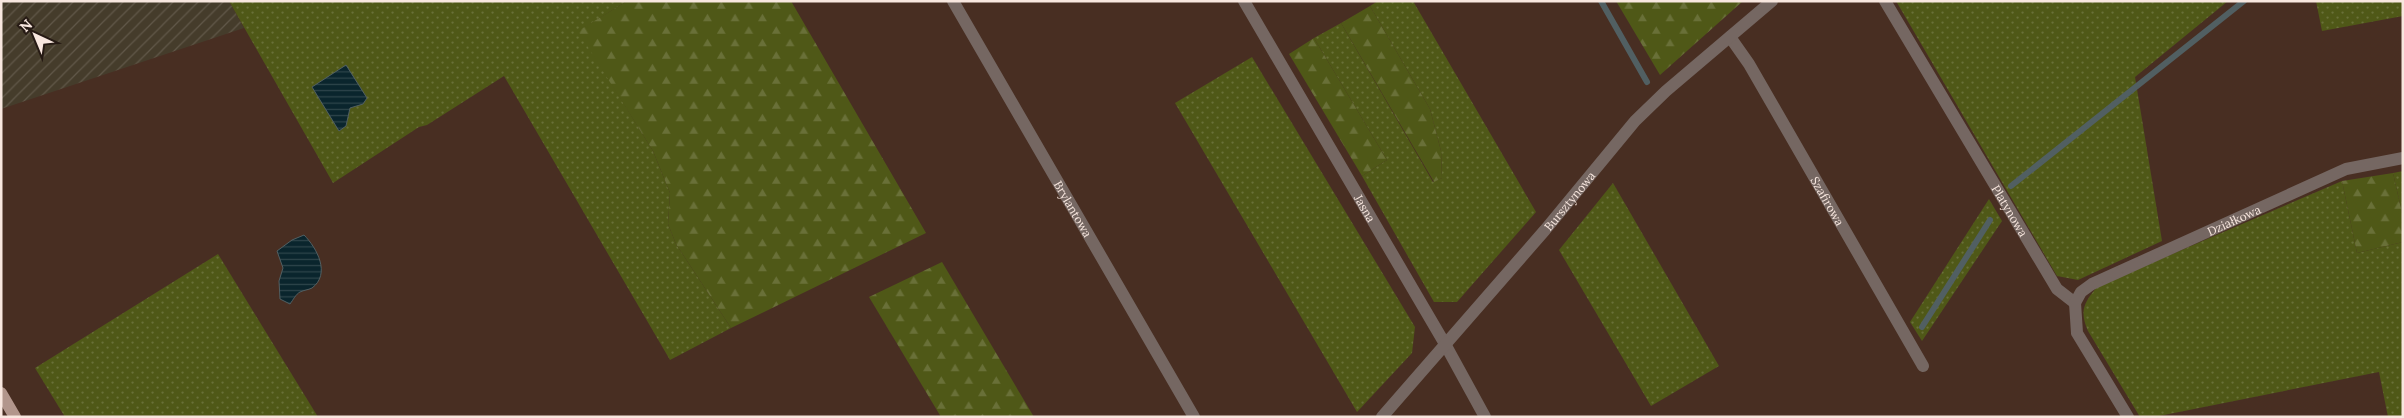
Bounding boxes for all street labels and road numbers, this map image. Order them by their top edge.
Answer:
street label: Bursztynowa [1540,168,1598,233]
street label: Szafirowa [1808,174,1848,228]
street label: Brylantowa [1051,178,1096,240]
street label: Platynowa [1989,182,2031,239]
street label: Jasna [1351,191,1379,225]
street label: Działkowa [2205,201,2263,238]

